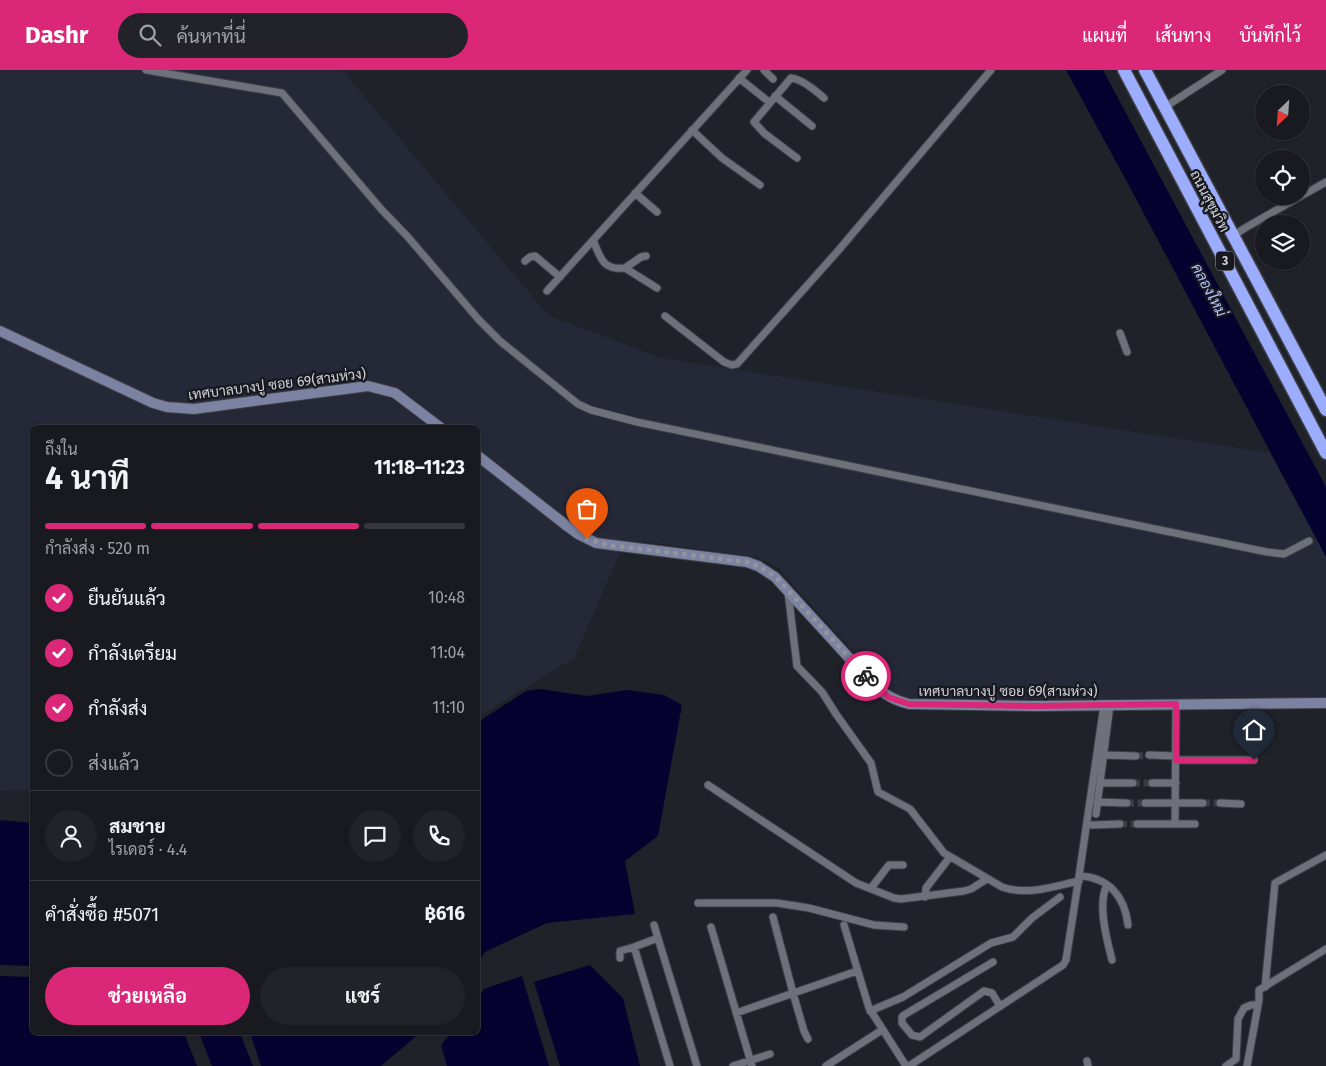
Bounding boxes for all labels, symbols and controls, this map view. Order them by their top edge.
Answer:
search box [118,13,468,58]
text: Dashr [25,21,88,49]
icon: search [136,21,164,49]
text: ค้นหาที่นี่ [176,25,246,48]
text: แผนที่ [1082,25,1127,47]
text: เส้นทาง [1155,25,1211,47]
text: บันทึกไว้ [1239,25,1301,47]
north arrow [1255,85,1310,140]
map controls [1255,85,1310,270]
button: locate [1255,150,1310,205]
street label: ถนนสุขุมวิท [1185,167,1233,235]
button: layers [1255,215,1310,270]
road number: 3 [1216,252,1234,270]
water label: คลองใหม่ [1187,260,1232,321]
street label: เทศบาลบางปู ซอย 69(สามห่วง) [187,365,367,405]
text: ถึงใน [45,440,78,459]
text: 11:18–11:23 [374,456,465,479]
text: 4 นาที [45,459,129,497]
pin [566,488,608,539]
icon: bag [573,495,601,523]
text: กำลังส่ง · 520 m [45,539,150,558]
icon: check [45,584,73,612]
text: ยืนยันแล้ว [88,587,166,610]
text: 10:48 [428,588,465,607]
icon: check [45,639,73,667]
text: กำลังเตรียม [88,642,177,665]
text: 11:04 [430,643,465,662]
courier [841,651,891,701]
icon: bike [852,662,880,690]
street label: เทศบาลบางปู ซอย 69(สามห่วง) [918,683,1098,701]
icon: check [45,694,73,722]
text: กำลังส่ง [88,697,147,720]
text: 11:10 [432,698,465,717]
pin [1233,709,1275,760]
icon: home [1240,716,1268,744]
text: ส่งแล้ว [88,752,139,775]
button: person [45,810,97,862]
button: chat [349,810,401,862]
button: phone [413,810,465,862]
text: สมชาย [109,815,166,838]
text: ไรเดอร์ · 4.4 [109,840,187,859]
text: ฿616 [424,902,465,925]
text: คำสั่งซื้อ #5071 [45,903,159,926]
button: ช่วยเหลือ [45,967,250,1025]
button: แชร์ [260,967,465,1025]

